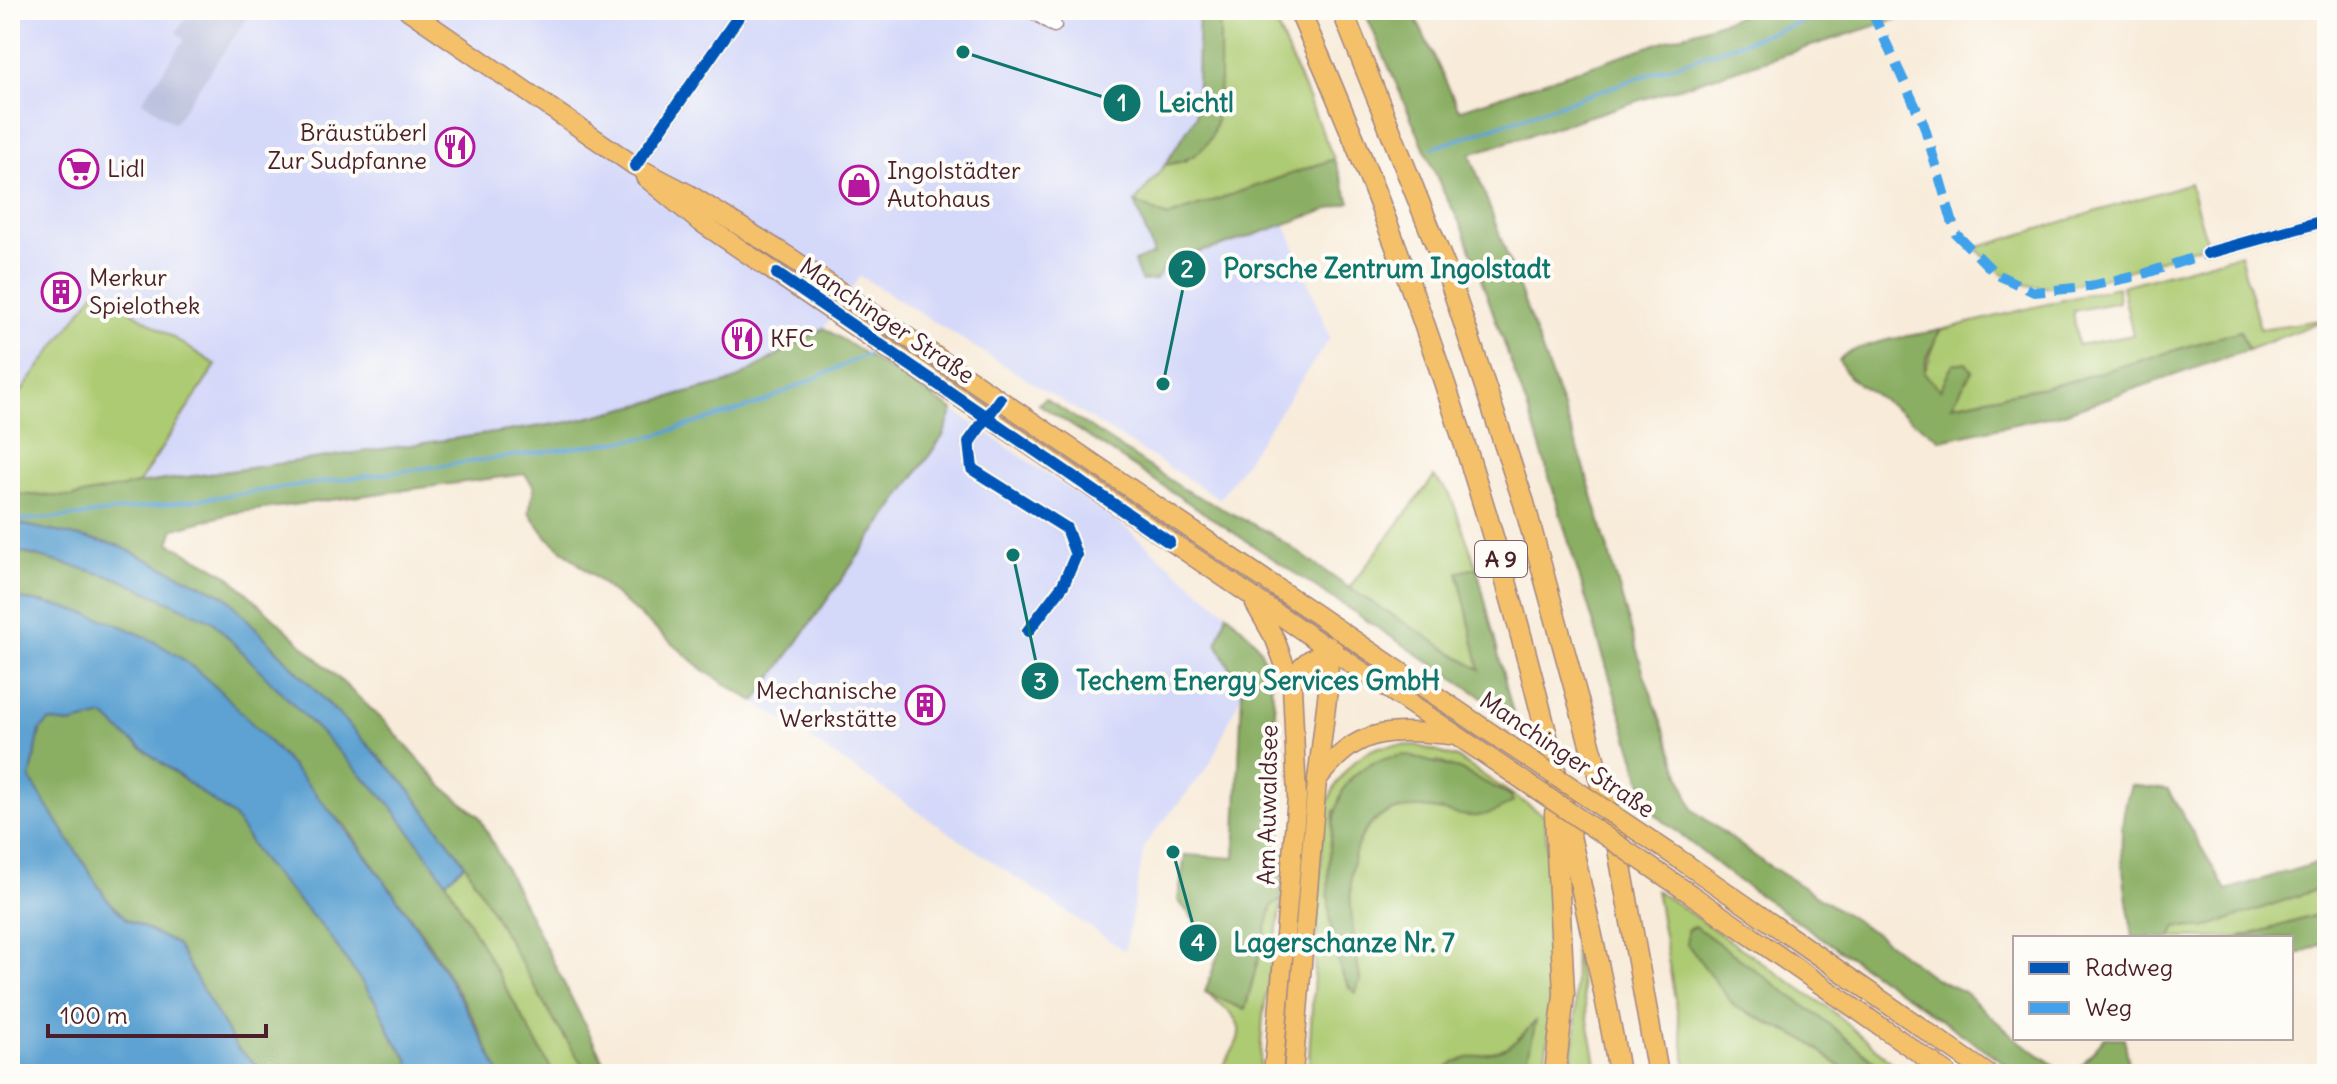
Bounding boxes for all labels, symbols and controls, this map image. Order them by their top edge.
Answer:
callout: Leichtl [1102,78,1250,128]
text: Leichtl [1158,86,1234,119]
text: 1 [1117,87,1127,117]
place label: Bräustüberl Zur Sudpfanne [268,117,427,175]
restaurant icon: Bräustüberl Zur Sudpfanne [434,126,476,168]
supermarket icon: Lidl [58,148,100,190]
place label: Lidl [107,153,145,183]
place label: Ingolstädter Autohaus [887,155,1021,213]
shop icon: Ingolstädter Autohaus [838,164,880,206]
callout: Porsche Zentrum Ingolstadt [1167,244,1567,294]
street label: Manchinger Straße [794,251,981,390]
text: Porsche Zentrum Ingolstadt [1223,252,1551,285]
text: 2 [1180,253,1194,283]
place label: Merkur Spielothek [89,262,200,320]
building icon: Merkur Spielothek [40,271,82,313]
restaurant icon: KFC [721,318,763,360]
place label: KFC [770,323,814,353]
road number: A 9 [1475,541,1527,577]
callout: Techem Energy Services GmbH [1020,656,1456,706]
text: Techem Energy Services GmbH [1076,664,1440,697]
text: 3 [1033,666,1047,696]
place label: Mechanische Werkstätte [756,675,897,733]
building icon: Mechanische Werkstätte [904,684,946,726]
street label: Manchinger Straße [1474,685,1661,824]
street label: Am Auwaldsee [1251,725,1283,885]
callout: Lagerschanze Nr. 7 [1178,918,1471,968]
text: Lagerschanze Nr. 7 [1233,926,1455,959]
text: 4 [1191,927,1205,957]
legend [2013,936,2293,1040]
text: Radweg [2085,952,2173,982]
scale bar [48,988,266,1038]
text: Weg [2085,992,2132,1022]
text: 100 m [60,1000,128,1030]

